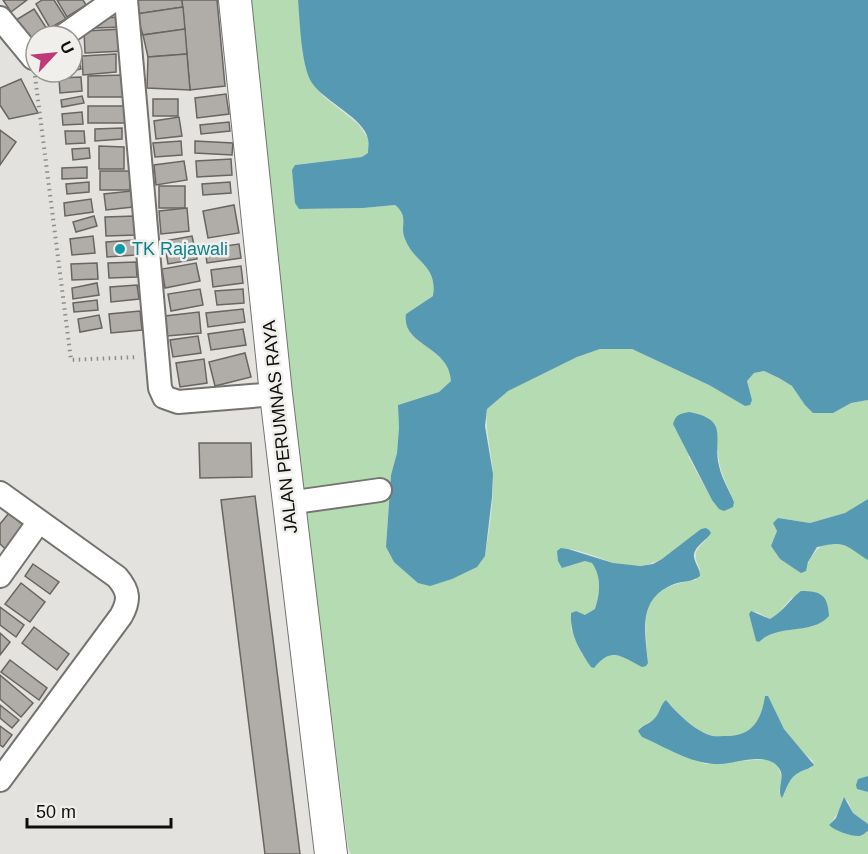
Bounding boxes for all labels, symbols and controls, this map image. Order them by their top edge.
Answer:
north arrow [24,24,84,84]
text: U [57,39,77,57]
place label: TK Rajawali [132,239,228,259]
marker: TK Rajawali [113,242,127,256]
street label: JALAN PERUMNAS RAYA [259,319,301,535]
scale bar [27,791,171,829]
text: 50 m [36,802,76,822]

